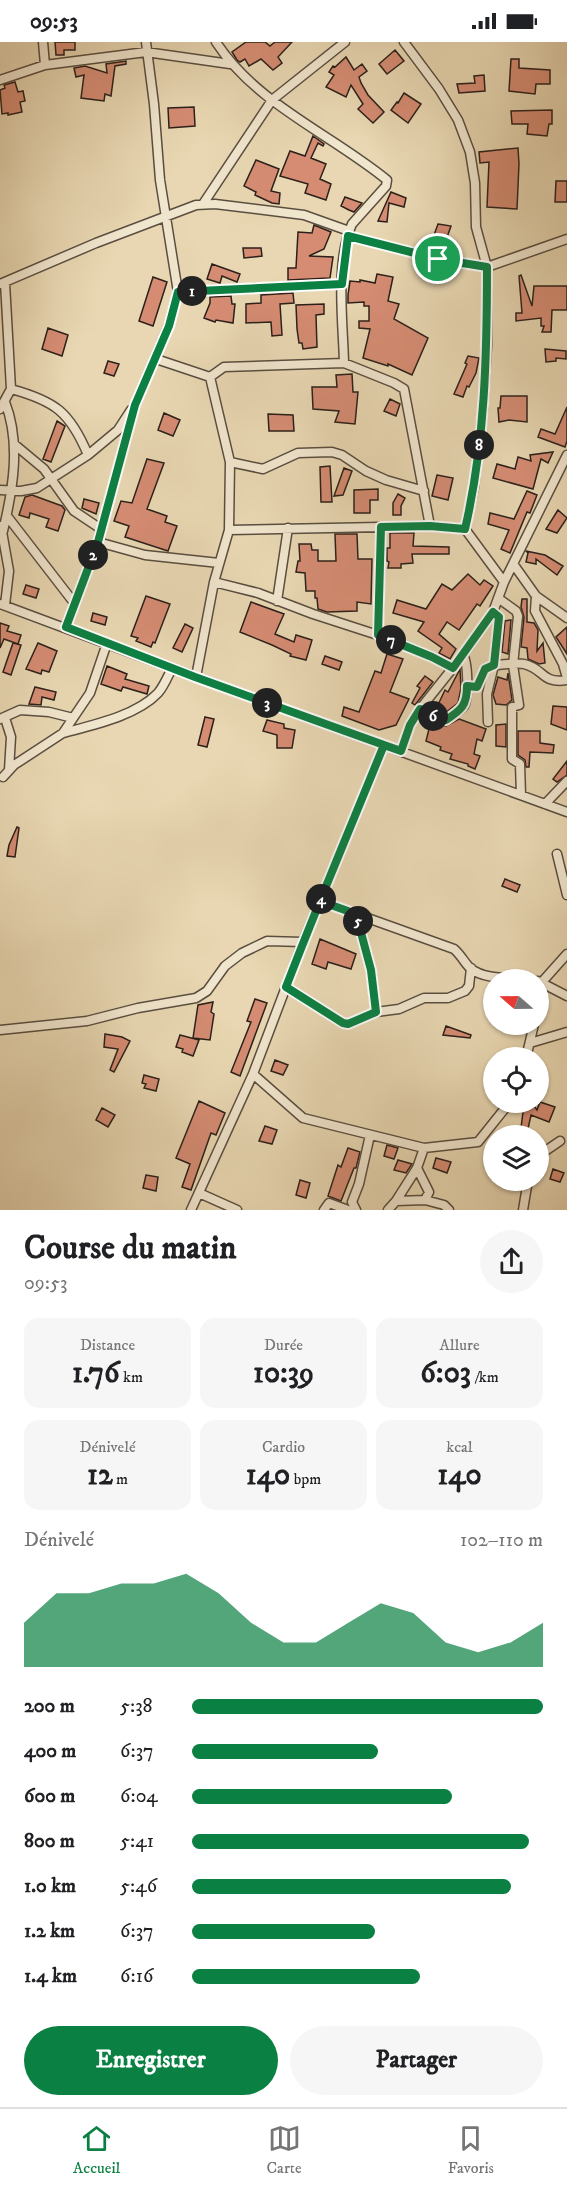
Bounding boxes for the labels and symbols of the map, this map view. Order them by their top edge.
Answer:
pin [412,233,463,284]
pin: 1 [177,276,207,306]
pin: 8 [464,430,494,460]
pin: 2 [78,540,108,570]
pin: 7 [376,625,406,655]
pin: 3 [252,688,282,718]
pin: 6 [418,701,448,731]
pin: 4 [306,884,336,914]
pin: 5 [343,906,373,936]
north arrow [483,969,549,1035]

